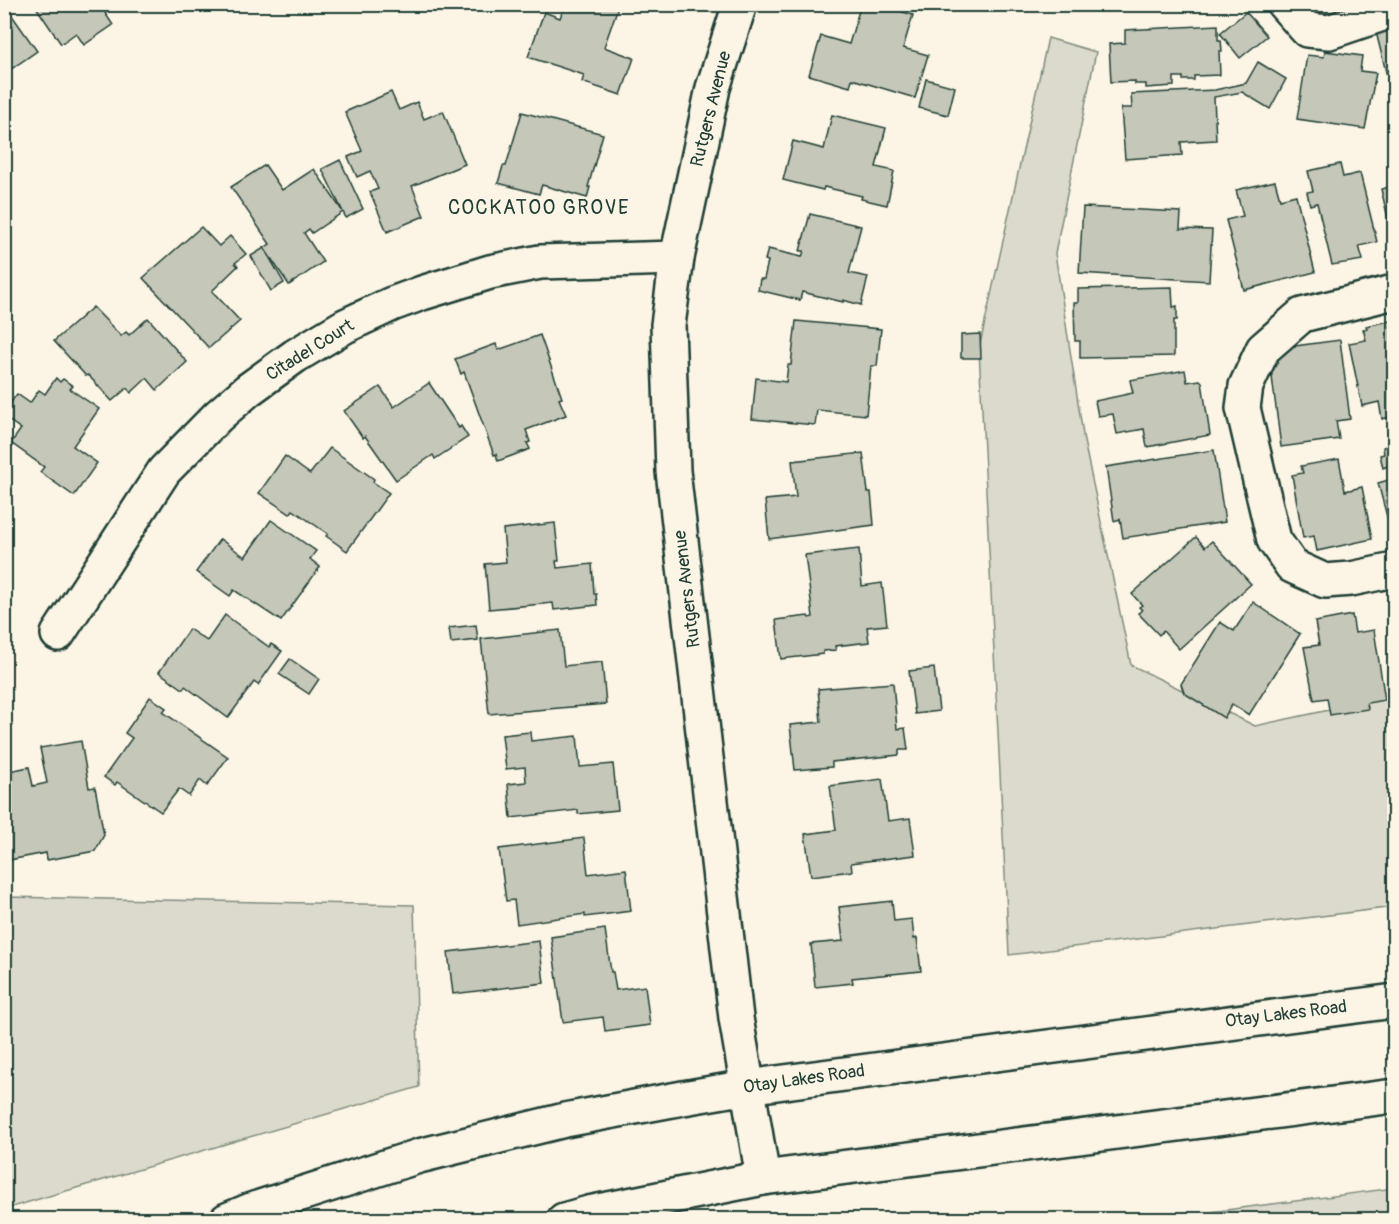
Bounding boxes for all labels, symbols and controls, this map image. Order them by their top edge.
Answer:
street label: Rutgers Avenue [686,49,737,169]
district label: COCKATOO GROVE [448,195,630,220]
street label: Citadel Court [262,313,359,386]
street label: Rutgers Avenue [668,529,706,649]
street label: Otay Lakes Road [1224,995,1348,1033]
street label: Otay Lakes Road [742,1059,866,1099]

